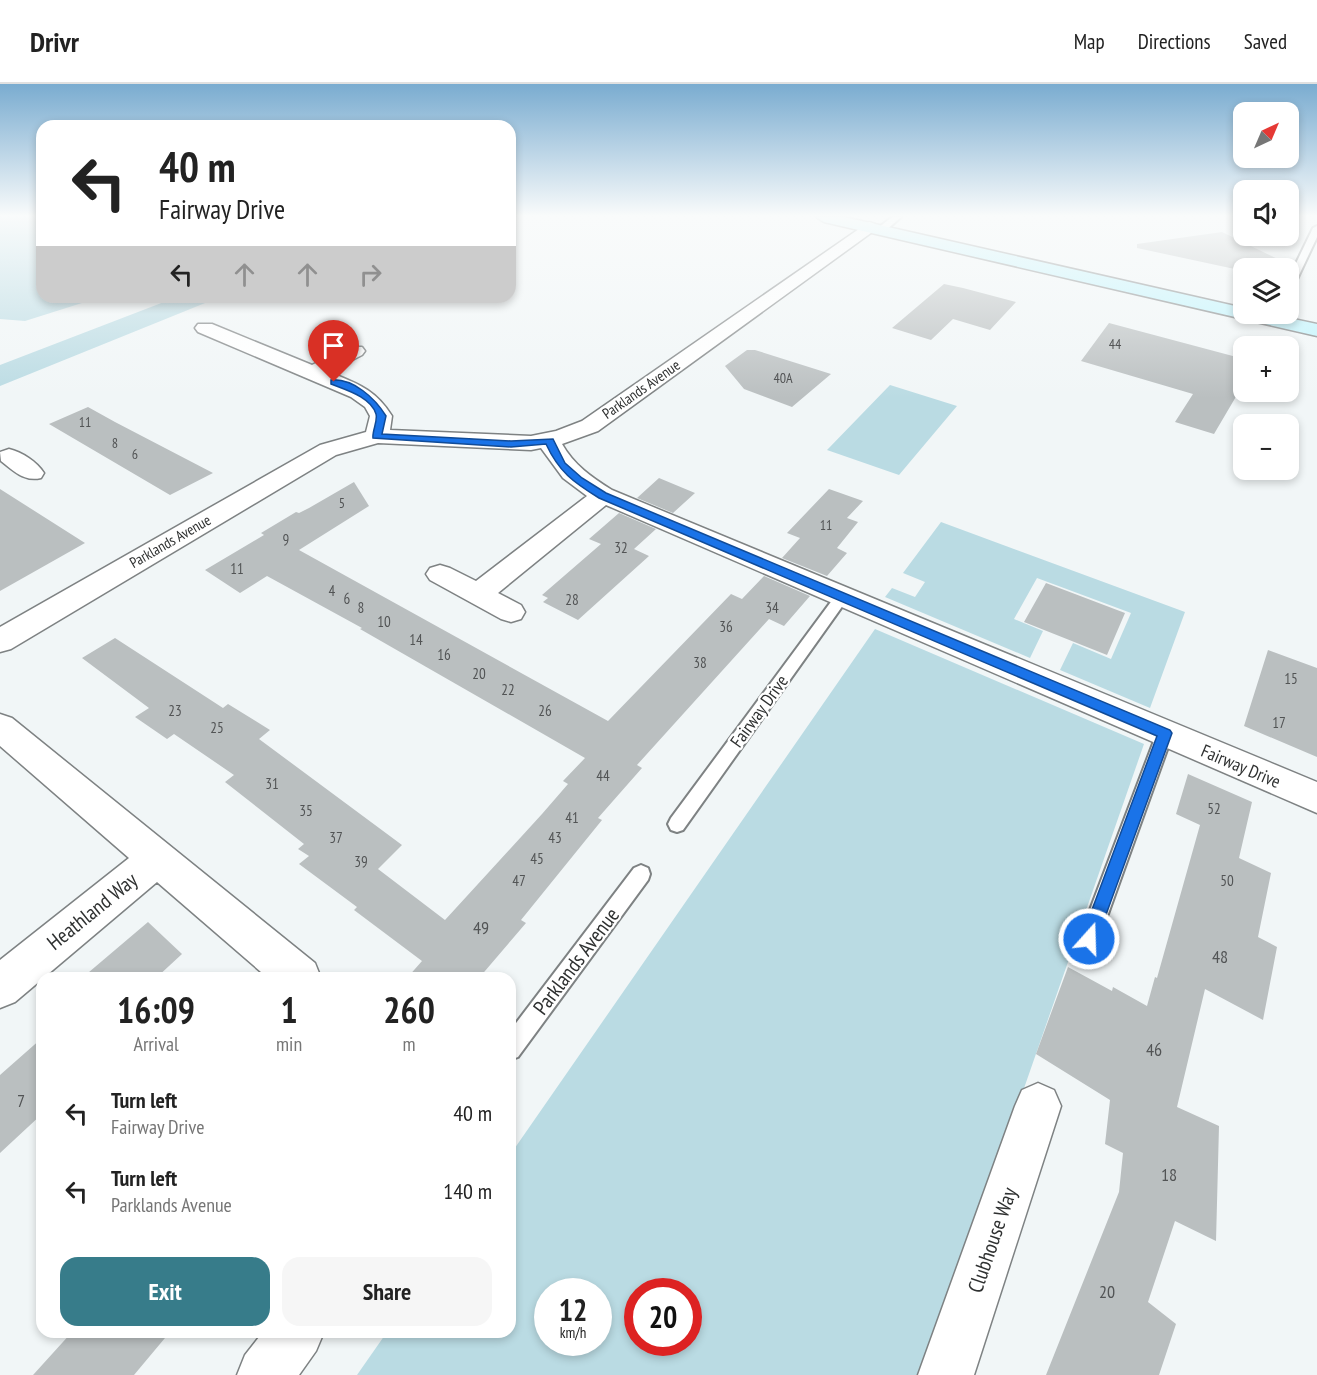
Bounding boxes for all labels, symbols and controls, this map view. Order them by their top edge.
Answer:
text: Drivr [30,23,79,60]
text: Map [1074,28,1105,55]
text: Directions [1138,28,1211,55]
text: Saved [1244,28,1287,55]
north arrow [1233,102,1299,168]
map controls [1233,102,1299,480]
text: 40 m [159,139,236,194]
icon: left [60,144,138,222]
button: sound [1233,180,1299,246]
text: Fairway Drive [159,192,285,226]
icon: left [165,258,198,291]
icon: ahead [228,258,261,291]
icon: ahead [291,258,324,291]
icon: right [354,258,387,291]
button: layers [1233,258,1299,324]
pin [308,320,359,382]
icon: arrive [317,329,350,362]
house number: 44 [1109,335,1122,353]
button: + [1233,336,1299,402]
street label: Parklands Avenue [598,355,684,423]
house number: 40A [773,369,793,387]
house number: 11 [79,413,91,431]
button: − [1233,414,1299,480]
house number: 8 [112,434,118,452]
house number: 6 [132,445,138,463]
house number: 5 [339,494,345,512]
street label: Parklands Avenue [126,510,214,572]
house number: 11 [820,516,832,534]
house number: 9 [283,530,289,549]
house number: 32 [614,538,628,557]
house number: 11 [230,559,244,578]
house number: 4 [329,581,336,600]
house number: 6 [344,589,351,608]
house number: 28 [565,590,579,609]
house number: 8 [358,598,364,617]
house number: 34 [765,598,779,617]
house number: 10 [377,612,391,631]
house number: 36 [719,617,733,636]
house number: 14 [409,630,423,649]
house number: 16 [437,645,451,664]
house number: 38 [693,653,707,672]
house number: 20 [472,664,486,683]
house number: 15 [1284,669,1298,688]
street label: Fairway Drive [725,670,793,752]
house number: 22 [501,680,515,699]
house number: 23 [168,701,182,720]
house number: 26 [538,701,552,720]
house number: 17 [1272,713,1286,732]
house number: 25 [210,718,224,737]
street label: Fairway Drive [1198,739,1284,793]
house number: 44 [596,766,610,785]
house number: 31 [265,774,279,793]
house number: 52 [1207,799,1221,818]
house number: 35 [299,801,313,820]
house number: 41 [565,808,579,827]
house number: 37 [329,828,343,847]
house number: 43 [548,828,562,847]
house number: 45 [530,849,544,868]
house number: 39 [354,852,368,871]
street label: Heathland Way [41,866,143,956]
house number: 47 [512,871,526,890]
house number: 50 [1220,871,1234,890]
street label: Parklands Avenue [527,902,625,1020]
position arrow [1057,907,1121,971]
house number: 49 [473,916,489,939]
house number: 48 [1212,945,1228,968]
text: 16:09 [117,986,195,1033]
text: 1 [280,986,298,1033]
text: 260 [383,986,435,1033]
text: Arrival [133,1031,179,1057]
text: min [276,1031,302,1057]
text: m [403,1031,416,1057]
house number: 46 [1146,1038,1162,1061]
text: Turn left [111,1086,177,1114]
house number: 7 [17,1089,25,1112]
icon: left [60,1097,93,1130]
text: 40 m [453,1099,492,1127]
text: Fairway Drive [111,1114,204,1140]
house number: 18 [1161,1163,1177,1186]
text: Turn left [111,1164,177,1192]
icon: left [60,1175,93,1208]
text: 140 m [443,1177,492,1205]
street label: Clubhouse Way [961,1184,1023,1296]
text: Parklands Avenue [111,1192,232,1218]
button: Exit [60,1257,270,1326]
button: Share [282,1257,492,1326]
speed limit sign: 20 [624,1278,702,1356]
house number: 20 [1099,1280,1115,1303]
text: 12 [559,1290,587,1329]
text: km/h [560,1323,586,1342]

